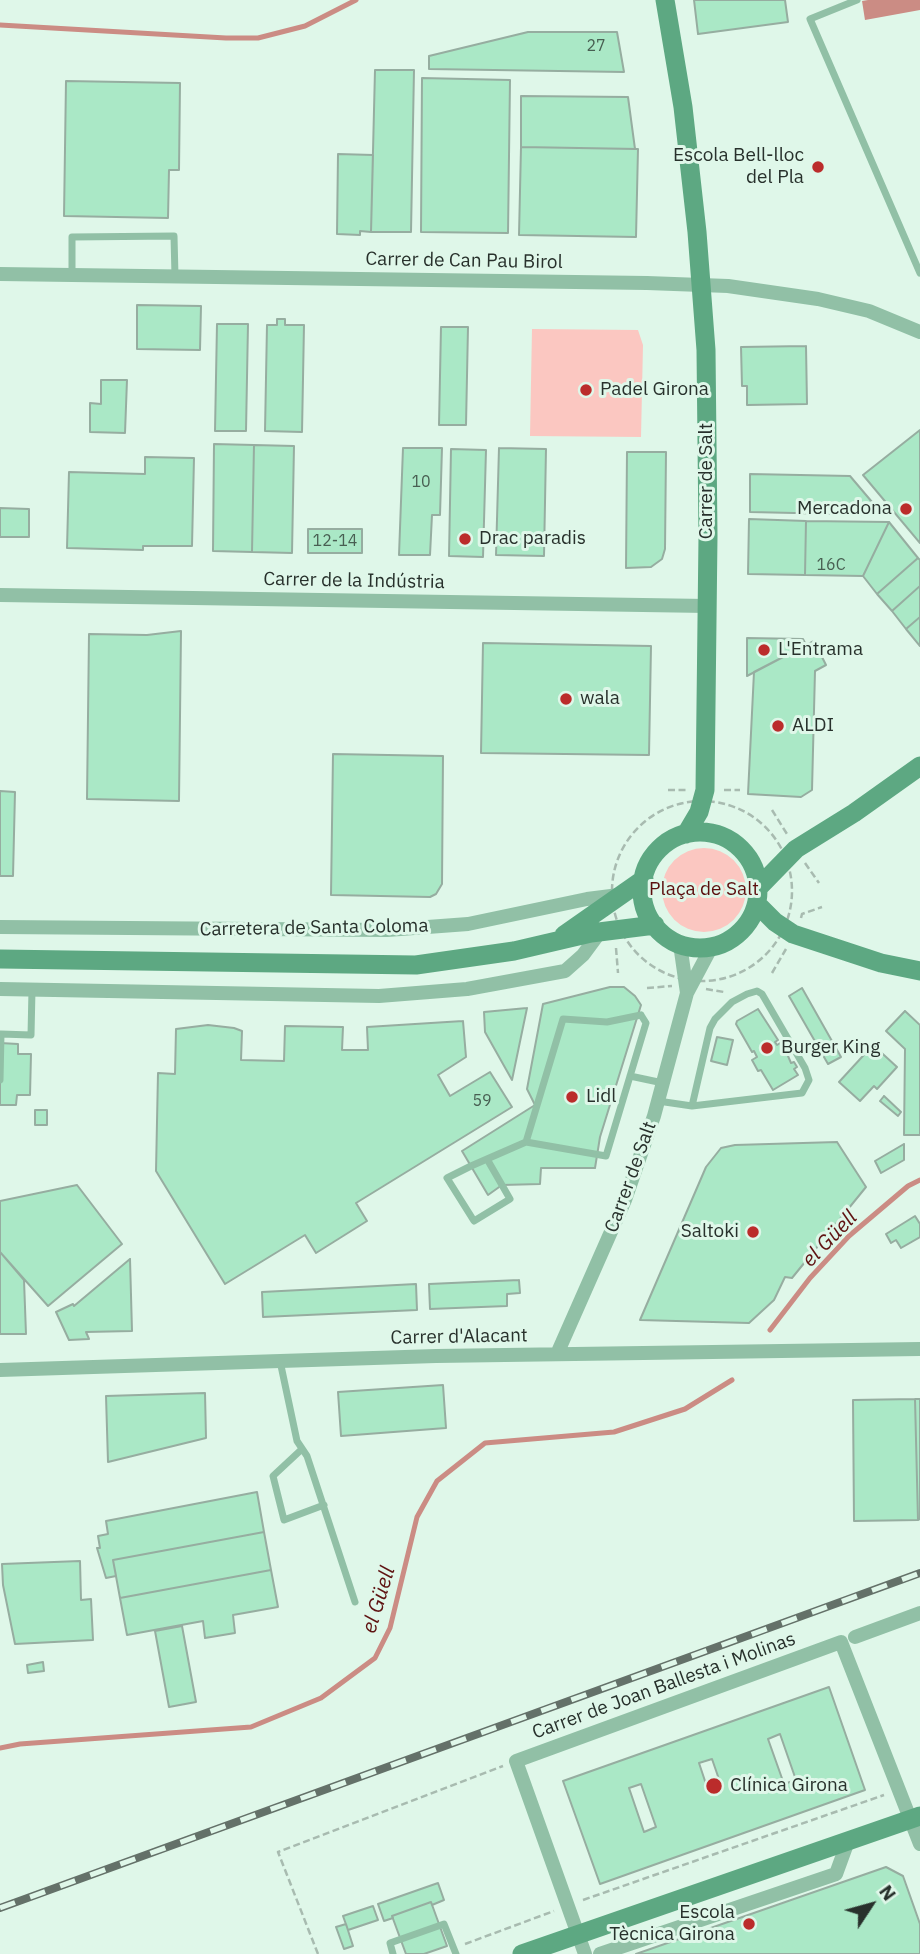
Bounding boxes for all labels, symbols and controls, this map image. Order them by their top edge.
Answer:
house number: 27 [586,36,606,56]
place label: Escola Bell-lloc del Pla [673,145,804,189]
marker: Escola Bell-lloc del Pla [810,159,826,175]
street label: Carrer de Can Pau Birol [365,248,563,274]
place label: Padel Girona [600,379,709,401]
marker: Padel Girona [578,382,594,398]
street label: Carrer de Salt [696,423,718,539]
house number: 10 [411,472,431,492]
place label: Mercadona [797,498,892,520]
marker: Mercadona [898,501,914,517]
place label: Drac paradis [479,528,586,550]
house number: 12-14 [313,531,357,551]
marker: Drac paradis [457,531,473,547]
house number: 16C [816,555,846,575]
street label: Carrer de la Indústria [263,568,445,594]
place label: L'Entrama [778,639,863,661]
marker: L'Entrama [756,642,772,658]
place label: wala [580,688,620,710]
marker: wala [558,691,574,707]
place label: ALDI [792,715,834,737]
marker: ALDI [770,718,786,734]
park label: Plaça de Salt [649,879,759,901]
street label: Carretera de Santa Coloma [199,915,429,941]
place label: Burger King [781,1037,880,1059]
marker: Burger King [759,1040,775,1056]
place label: Lidl [586,1086,616,1108]
marker: Lidl [564,1089,580,1105]
house number: 59 [472,1091,492,1111]
street label: Carrer de Salt [600,1118,662,1236]
water label: el Güell [797,1206,863,1272]
place label: Saltoki [681,1221,739,1243]
marker: Saltoki [745,1224,761,1240]
street label: Carrer d'Alacant [390,1324,528,1350]
water label: el Güell [357,1564,401,1636]
street label: Carrer de Joan Ballesta i Molinas [529,1628,799,1744]
place label: Clínica Girona [730,1775,848,1797]
marker: Clínica Girona [704,1776,724,1796]
north arrow [836,1870,906,1940]
text: N [874,1880,902,1905]
place label: Escola Tècnica Girona [609,1902,735,1946]
marker: Escola Tècnica Girona [741,1916,757,1932]

